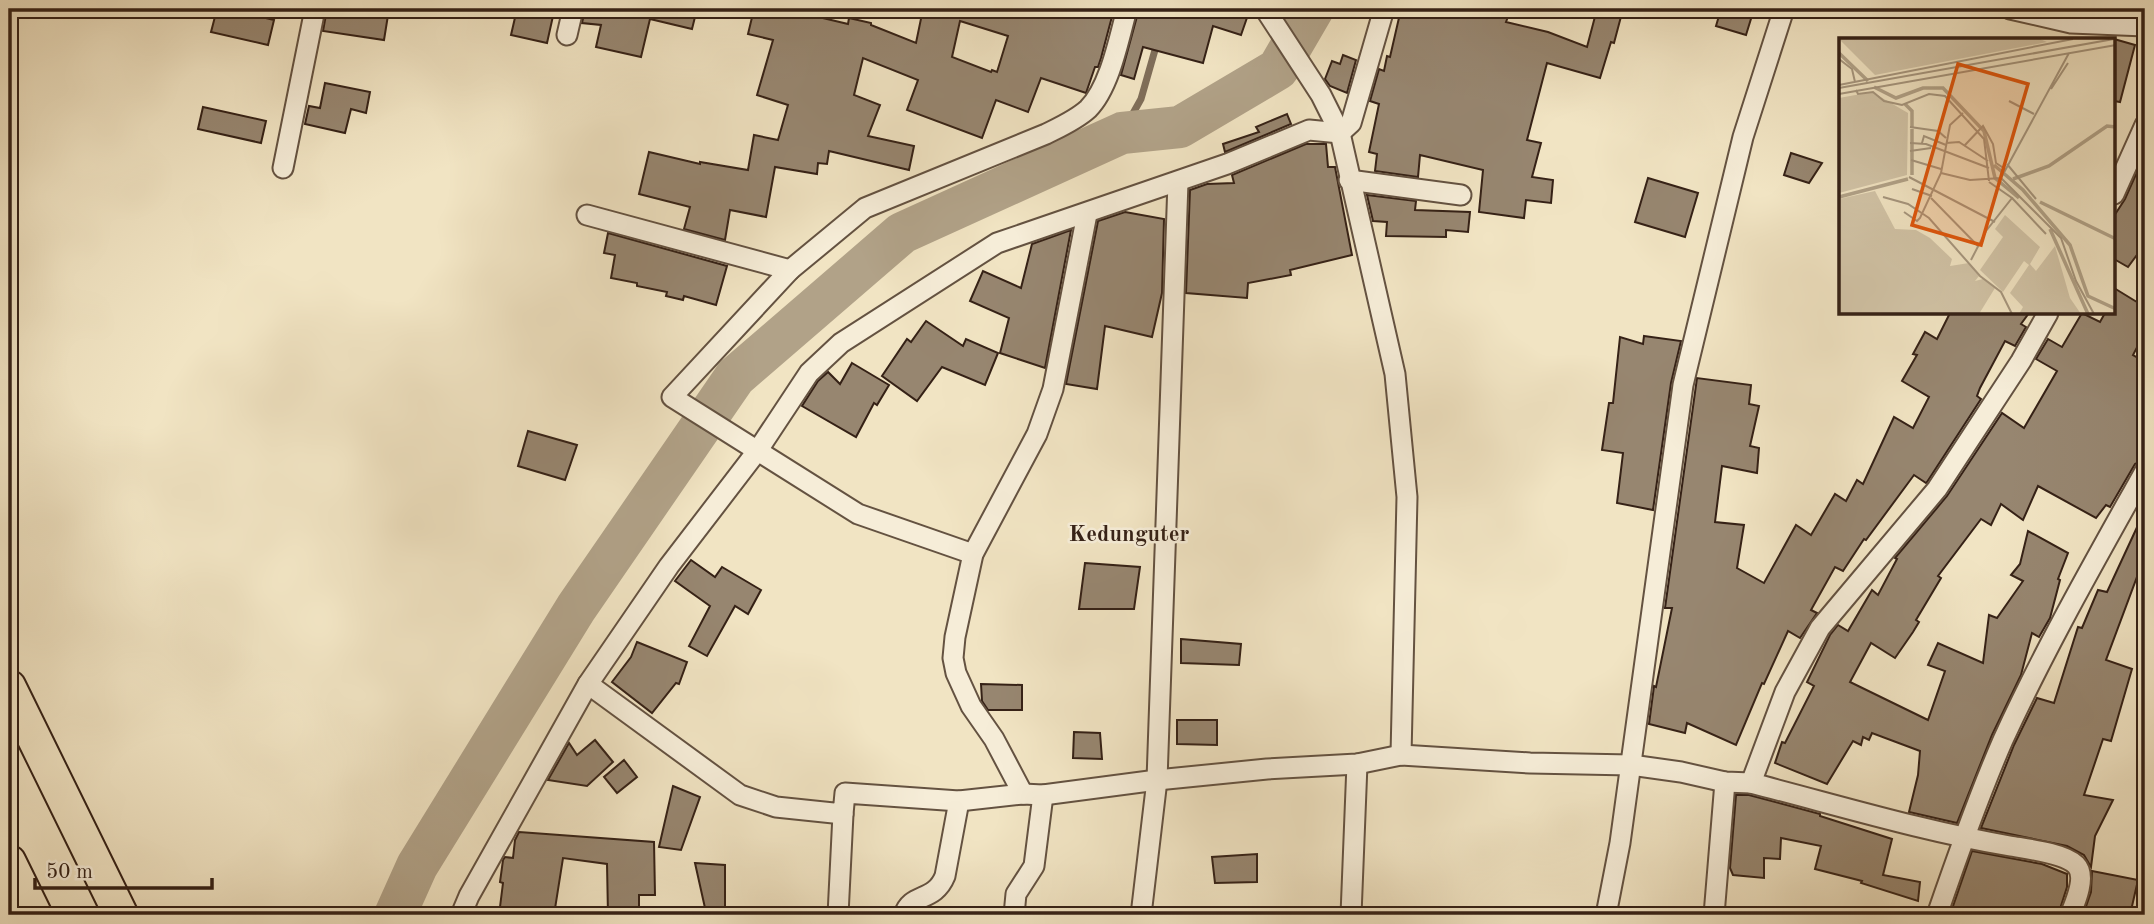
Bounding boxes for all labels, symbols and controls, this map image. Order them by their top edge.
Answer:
inset map [1839,38,2116,315]
district label: Kedunguter [1069,523,1190,546]
scale bar [35,847,212,891]
text: 50 m [46,862,93,883]

